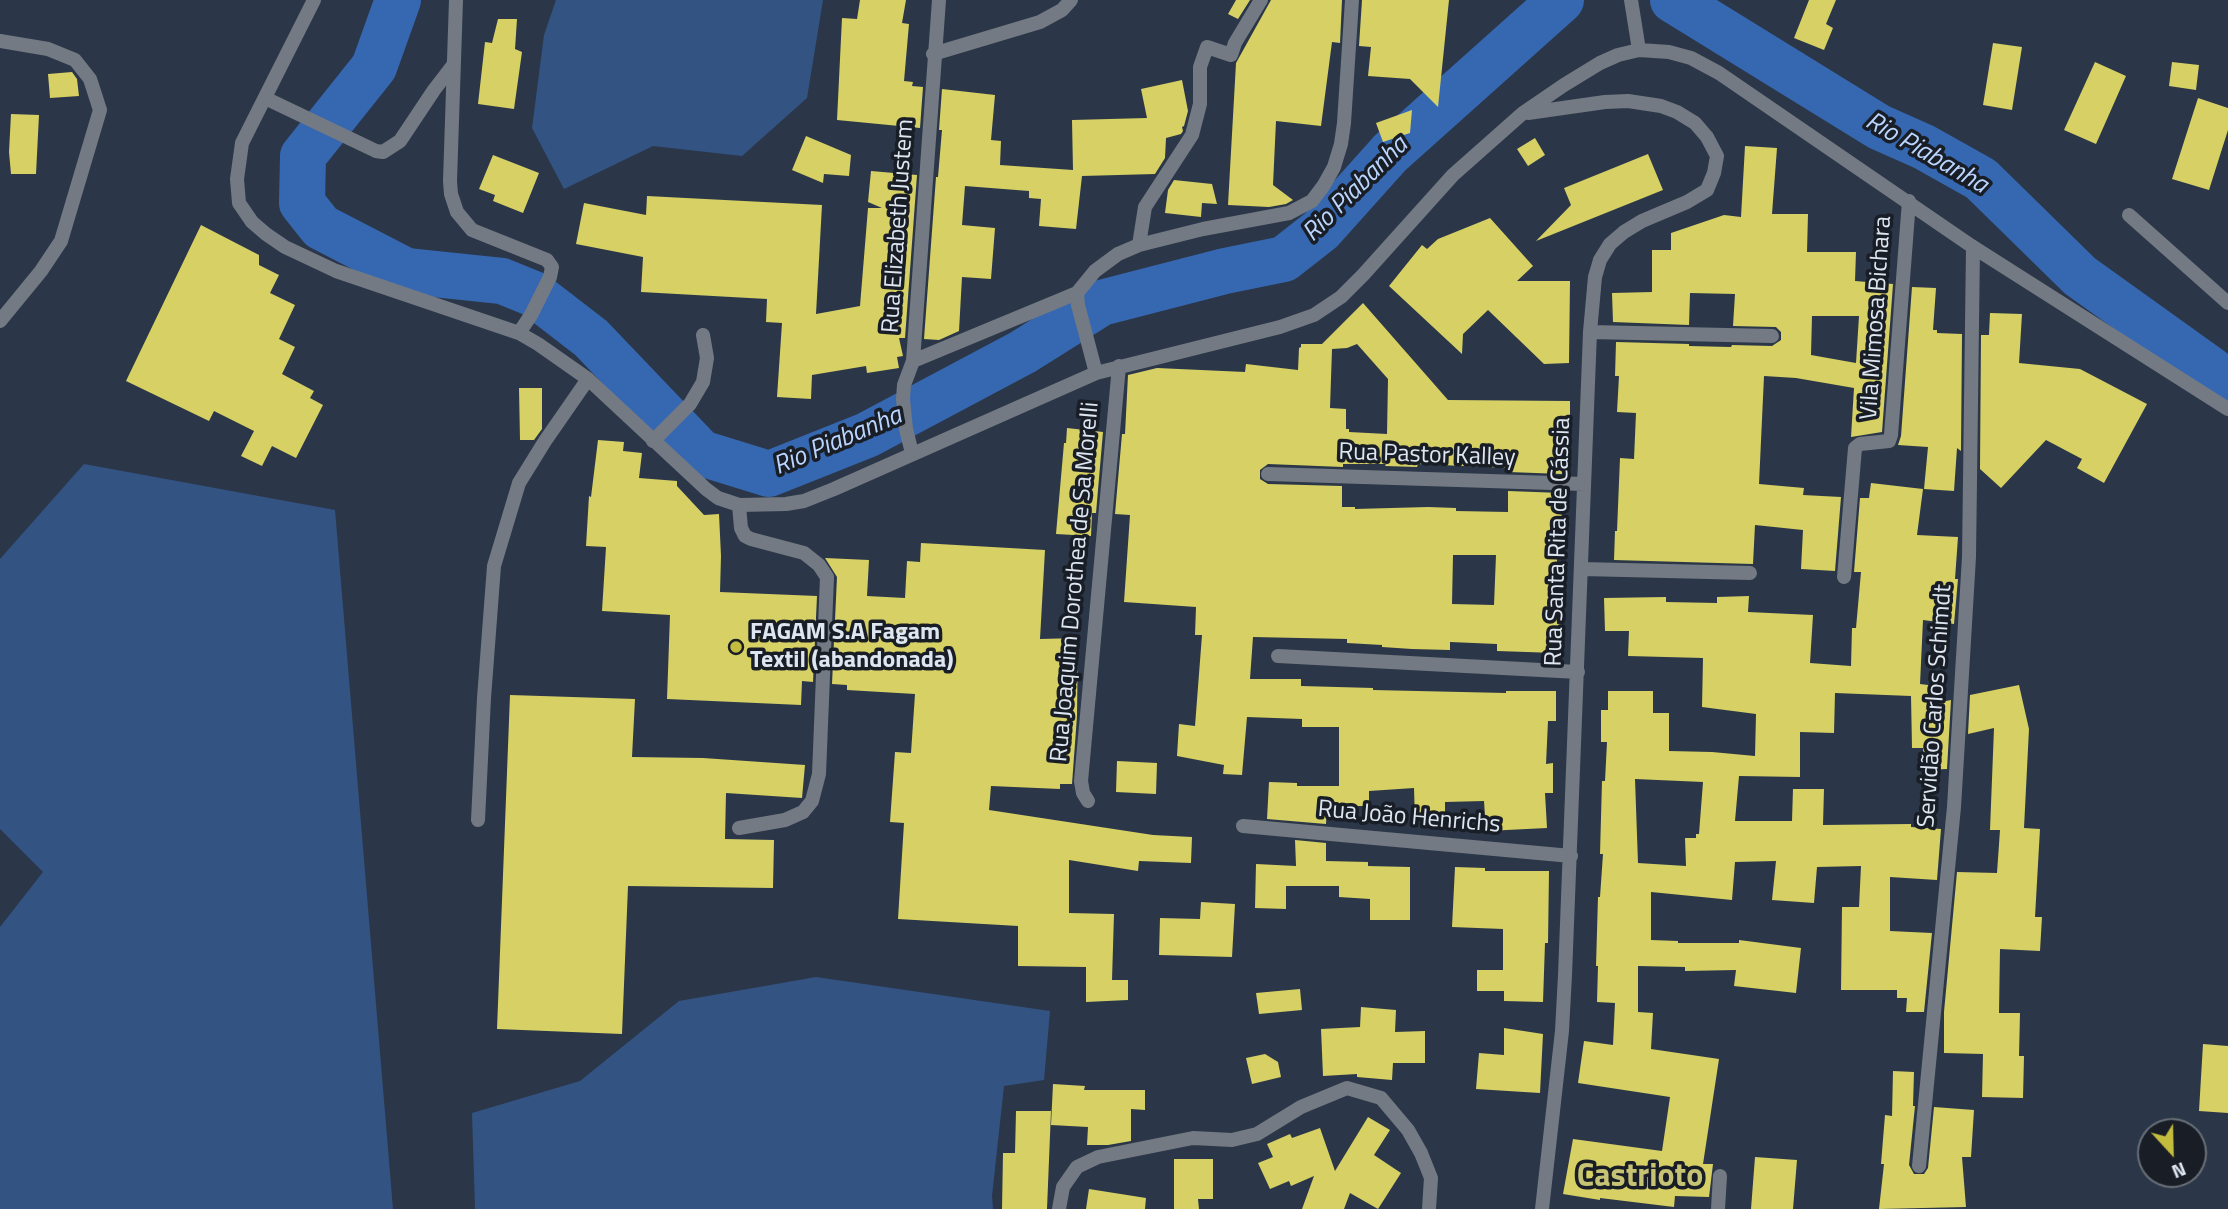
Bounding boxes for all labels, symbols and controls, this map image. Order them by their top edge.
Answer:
water label: Rio Piabanha [1859,106,1993,202]
street label: Rua Elizabeth Justem [877,118,921,334]
water label: Rio Piabanha [1297,131,1415,249]
street label: Vila Mimosa Bichara [1856,215,1898,421]
water label: Rio Piabanha [769,401,907,483]
street label: Rua Joaquim Dorothea de Sa Morelli [1046,401,1106,763]
street label: Rua Santa Rita de Cássia [1540,417,1578,667]
street label: Rua Pastor Kalley [1338,439,1516,473]
street label: Servidão Carlos Schimdt [1913,583,1959,829]
place label: FAGAM S.A Fagam Textil (abandonada) [750,619,954,675]
marker: FAGAM S.A Fagam Textil (abandonada) [728,639,744,655]
street label: Rua João Henrichs [1316,796,1502,840]
north arrow [2137,1118,2207,1188]
text: N [2168,1155,2191,1187]
district label: Castrioto [1577,1159,1703,1197]

